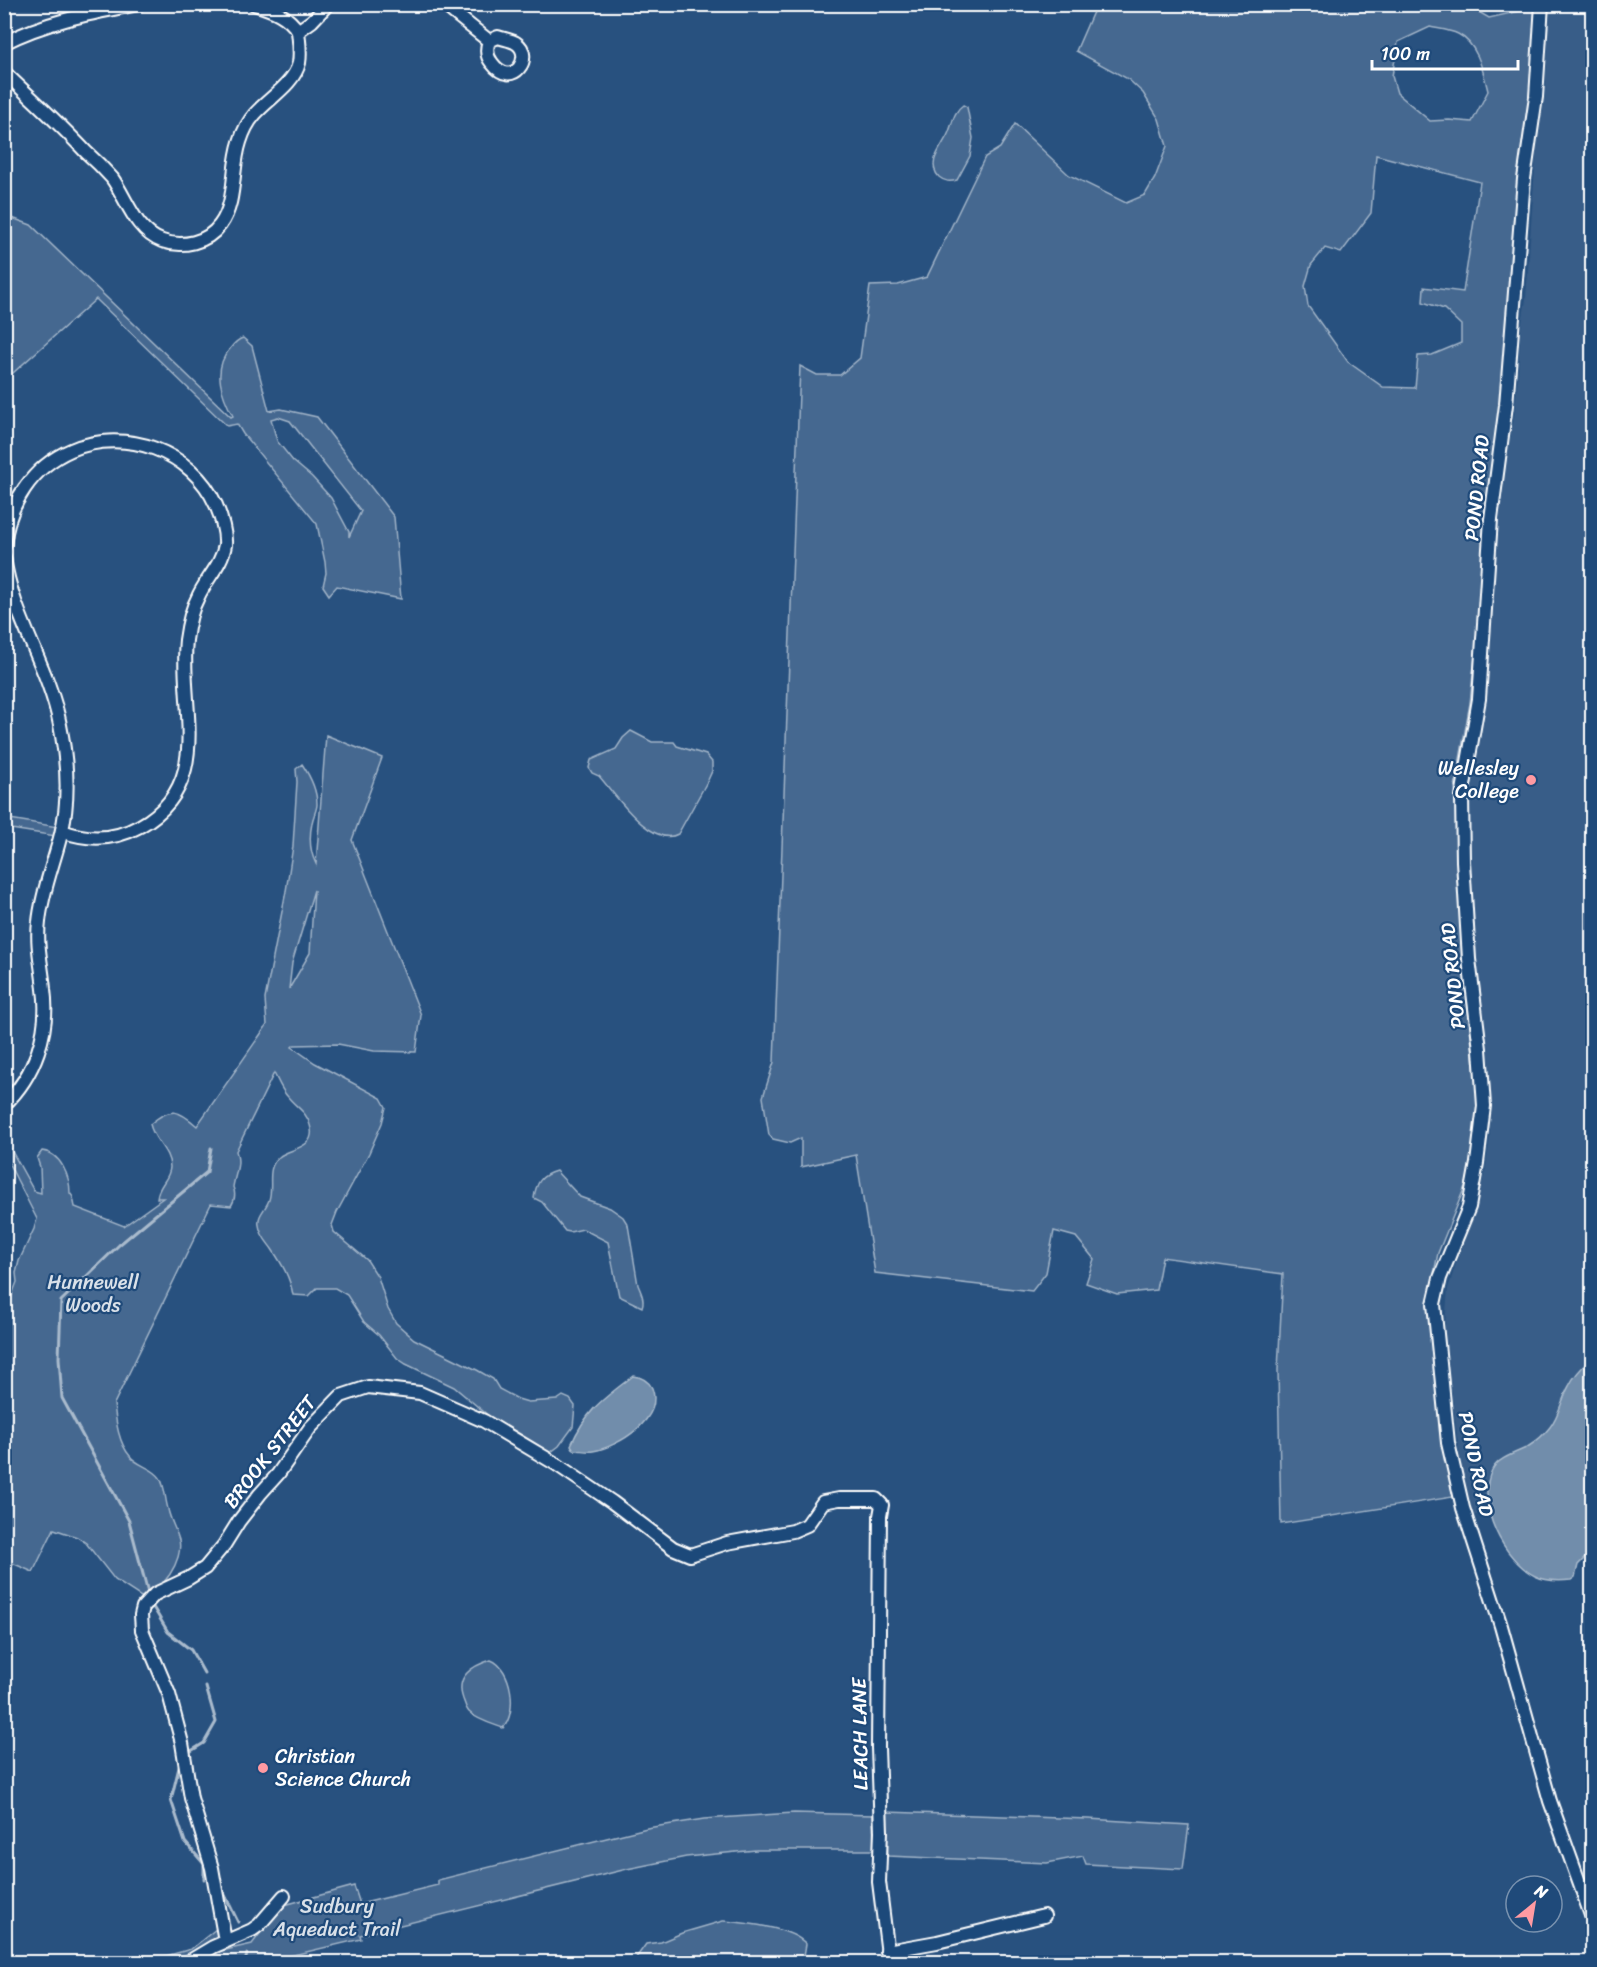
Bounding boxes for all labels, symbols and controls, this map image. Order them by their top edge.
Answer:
scale bar [1372,33,1518,71]
text: 100 m [1381,38,1430,70]
street label: POND ROAD [1454,433,1500,543]
place label: Wellesley College [1438,751,1520,809]
marker: Wellesley College [1524,773,1538,787]
street label: POND ROAD [1430,921,1476,1031]
park label: Hunnewell Woods [47,1265,140,1323]
street label: BROOK STREET [214,1386,327,1516]
street label: POND ROAD [1448,1408,1504,1520]
street label: LEACH LANE [841,1676,878,1791]
place label: Christian Science Church [275,1739,411,1797]
marker: Christian Science Church [256,1761,270,1775]
north arrow [1504,1874,1564,1934]
text: N [1528,1876,1554,1907]
park label: Sudbury Aqueduct Trail [272,1889,401,1947]

